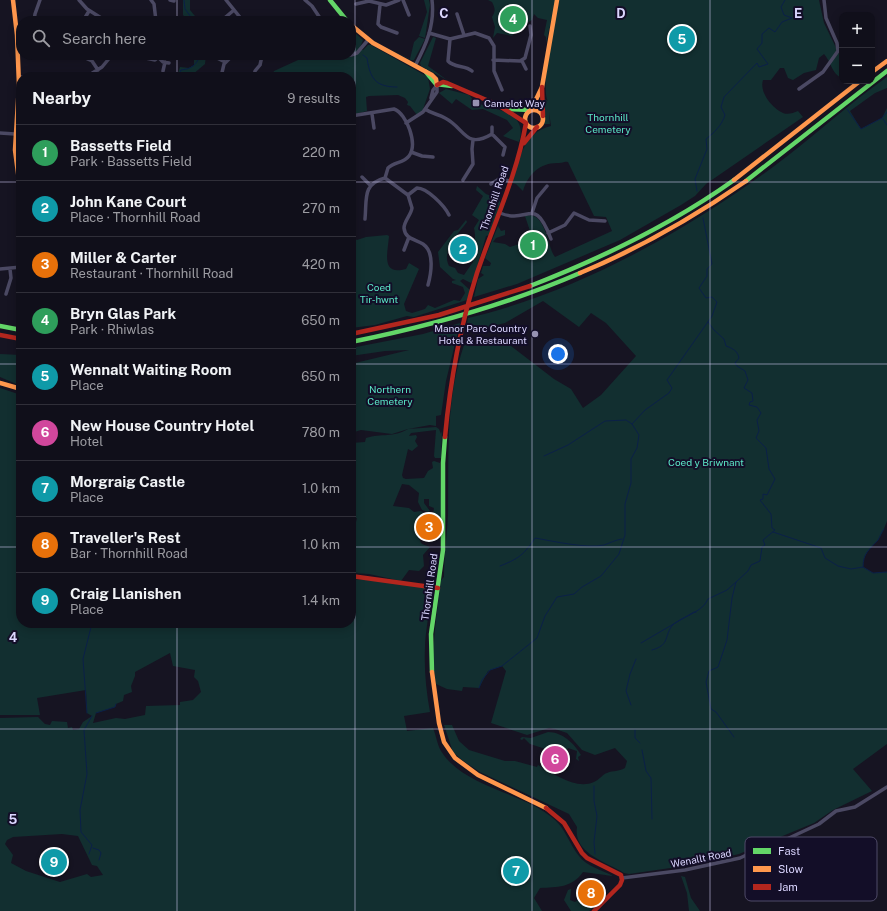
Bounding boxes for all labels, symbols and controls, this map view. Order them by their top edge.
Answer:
pin: 4 [500,4,526,34]
text: C [439,6,449,21]
text: D [616,6,626,21]
text: E [794,6,802,21]
map controls [839,12,875,84]
button: + [839,12,875,48]
search box [16,16,356,60]
pin: 5 [669,24,695,54]
icon: search [30,27,52,49]
text: Search here [62,30,146,47]
button: − [839,48,875,84]
text: Nearby [32,88,91,108]
text: 9 results [287,91,340,106]
place label: Camelot Way [484,97,545,109]
marker: Camelot Way [471,98,481,108]
park label: Thornhill Cemetery [585,111,631,135]
text: Bassetts Field [70,137,171,154]
text: 1 [42,145,48,160]
text: 220 m [302,145,340,160]
text: Park · Bassetts Field [70,154,192,169]
street label: Thornhill Road [477,164,511,232]
text: John Kane Court [70,193,187,210]
text: 2 [41,201,49,216]
text: 270 m [302,201,340,216]
text: Place · Thornhill Road [70,210,200,225]
pin: 1 [520,230,546,260]
pin: 2 [450,234,476,264]
text: Miller & Carter [70,249,176,266]
text: 3 [41,257,49,272]
text: 420 m [302,257,340,272]
text: Restaurant · Thornhill Road [70,266,233,281]
park label: Coed Tir-hwnt [360,281,398,305]
text: Bryn Glas Park [70,305,176,322]
text: 4 [41,313,49,328]
text: 650 m [301,313,340,328]
text: Park · Rhiwlas [70,322,154,337]
place label: Manor Parc Country Hotel & Restaurant [434,322,528,346]
marker: Manor Parc Country Hotel & Restaurant [530,329,540,339]
your location [548,344,568,364]
text: Wennalt Waiting Room [70,361,231,378]
text: 5 [41,369,49,384]
text: 650 m [301,369,340,384]
text: Place [70,378,104,393]
park label: Northern Cemetery [367,383,413,407]
text: New House Country Hotel [70,417,254,434]
text: 6 [41,425,49,440]
text: 780 m [302,425,340,440]
text: Hotel [70,434,103,449]
park label: Coed y Briwnant [668,456,744,468]
text: Morgraig Castle [70,473,185,490]
text: 7 [41,481,49,496]
text: 1.0 km [302,481,340,496]
text: Place [70,490,104,505]
pin: 3 [416,512,442,542]
text: Traveller's Rest [70,529,181,546]
text: 8 [41,537,49,552]
text: 1.0 km [302,537,340,552]
text: Bar · Thornhill Road [70,546,188,561]
street label: Thornhill Road [418,553,440,621]
text: Craig Llanishen [70,585,181,602]
text: 9 [41,593,49,608]
text: 1.4 km [302,593,340,608]
text: Place [70,602,104,617]
text: 4 [9,630,18,645]
pin: 6 [542,744,568,774]
text: 5 [9,812,18,827]
legend [745,837,877,901]
text: Fast [778,845,800,857]
street label: Wenallt Road [670,846,732,870]
pin: 9 [41,847,67,877]
pin: 7 [503,856,529,886]
text: Slow [778,863,804,875]
pin: 8 [578,878,604,908]
text: Jam [778,881,798,893]

